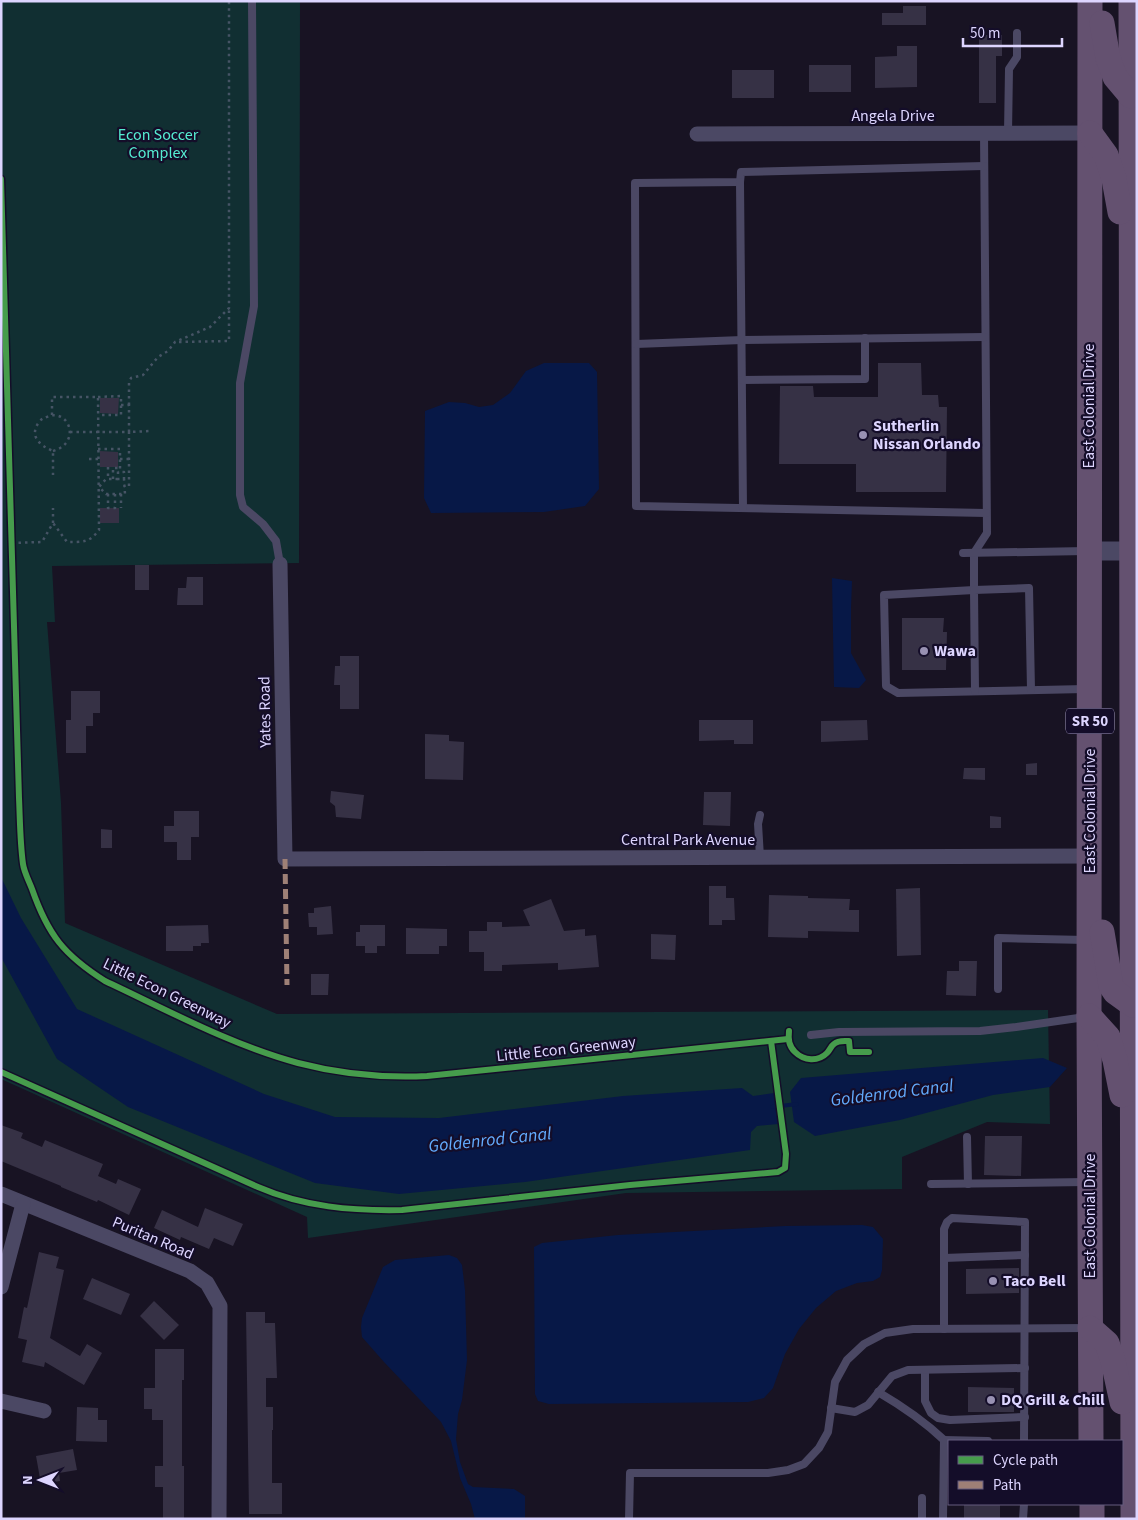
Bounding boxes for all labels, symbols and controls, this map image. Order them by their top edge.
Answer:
scale bar [963,15,1062,47]
text: 50 m [970,23,1000,44]
street label: Angela Drive [851,105,935,127]
park label: Econ Soccer Complex [118,124,199,164]
street label: East Colonial Drive [1078,344,1100,468]
place label: Sutherlin Nissan Orlando [873,415,981,455]
marker: Sutherlin Nissan Orlando [857,429,869,441]
place label: Wawa [934,640,976,662]
marker: Wawa [918,645,930,657]
street label: Yates Road [253,676,277,749]
road number: SR 50 [1066,708,1114,734]
street label: East Colonial Drive [1079,749,1101,873]
street label: Central Park Avenue [621,829,755,851]
street label: Little Econ Greenway [99,952,235,1034]
street label: Little Econ Greenway [495,1031,637,1067]
water label: Goldenrod Canal [829,1073,955,1113]
water label: Goldenrod Canal [427,1121,553,1159]
street label: East Colonial Drive [1079,1154,1101,1278]
street label: Puritan Road [109,1211,197,1265]
place label: Taco Bell [1003,1270,1066,1292]
marker: Taco Bell [987,1275,999,1287]
place label: DQ Grill & Chill [1001,1389,1105,1411]
marker: DQ Grill & Chill [985,1394,997,1406]
legend [948,1440,1123,1505]
text: Cycle path [993,1450,1058,1471]
north arrow [15,1455,65,1505]
text: N [18,1475,38,1485]
text: Path [993,1475,1021,1496]

